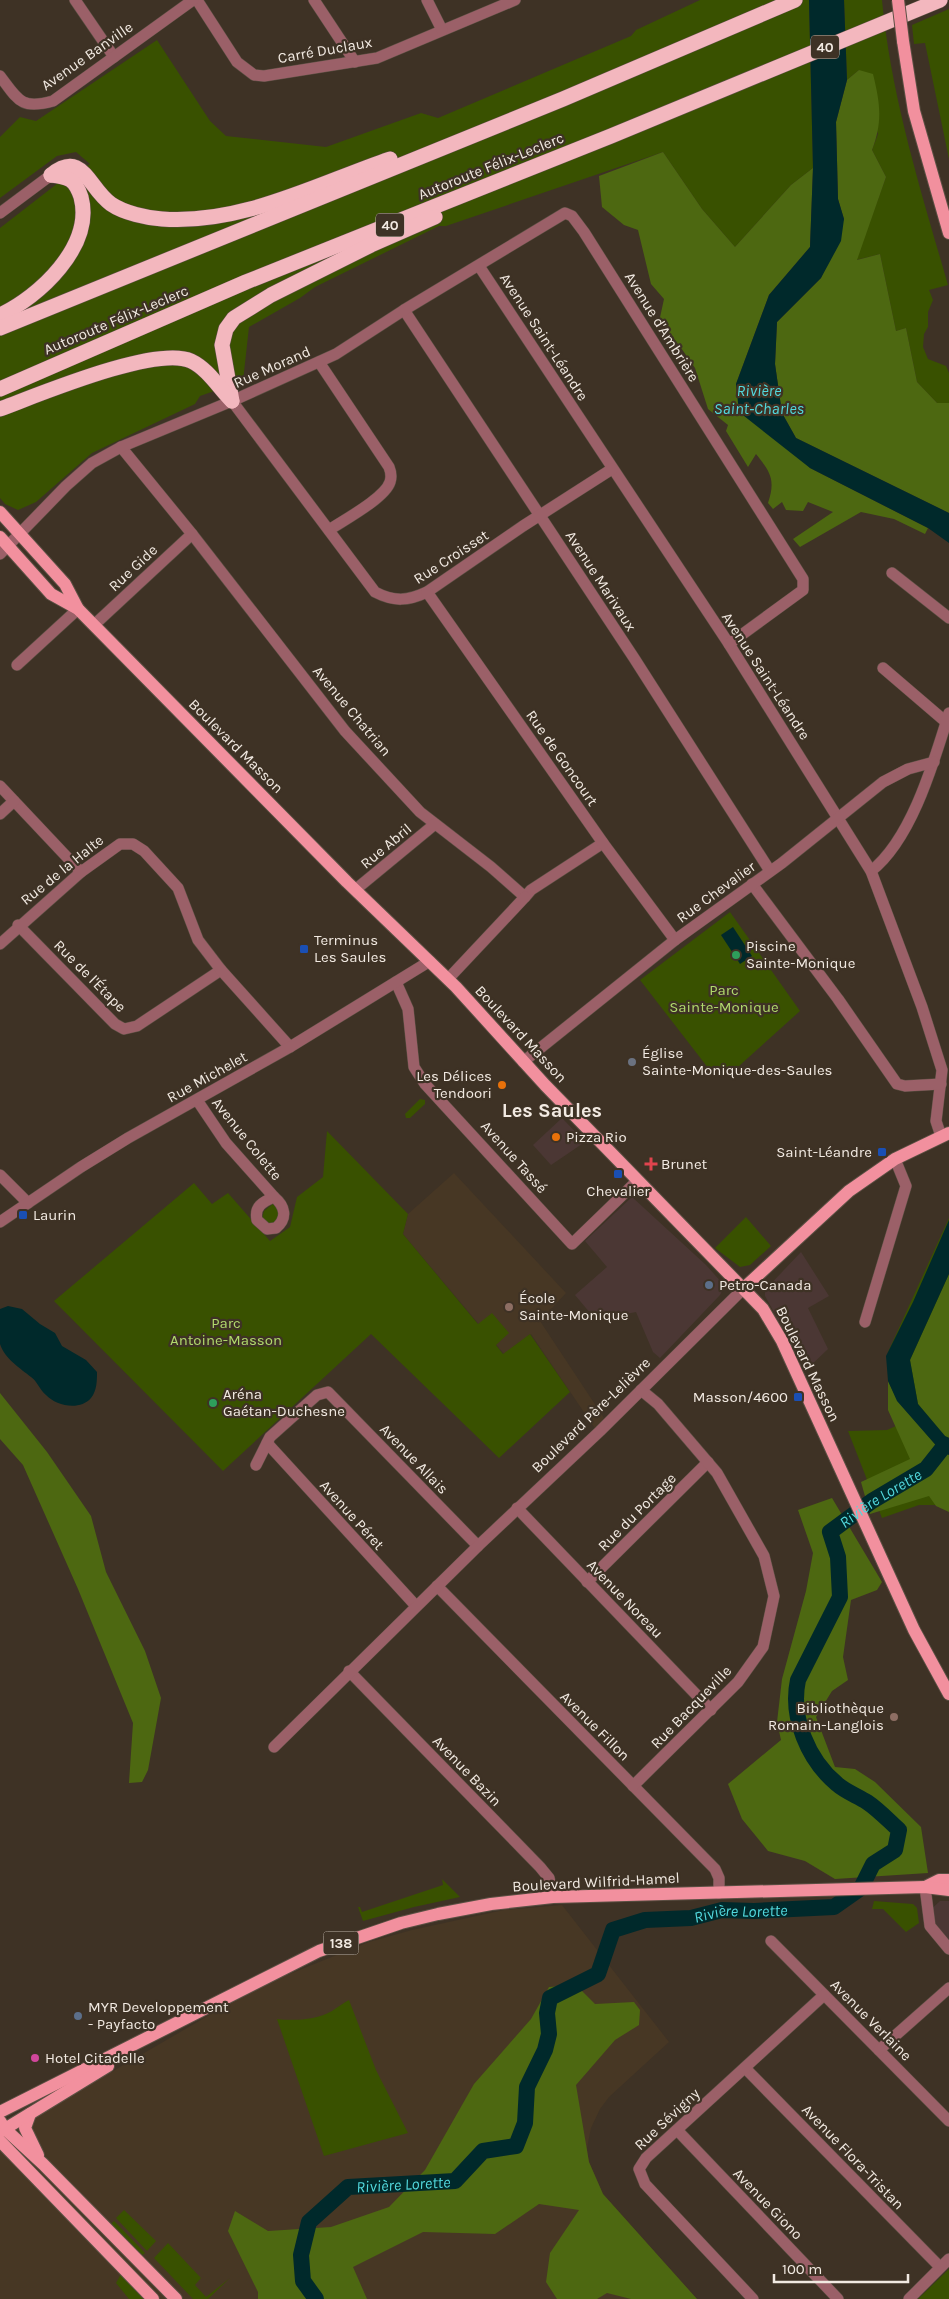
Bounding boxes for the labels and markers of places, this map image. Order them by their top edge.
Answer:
place label: Terminus Les Saules [314,931,386,966]
place label: Piscine Sainte-Monique [746,937,855,972]
marker: Terminus Les Saules [298,943,310,955]
marker: Piscine Sainte-Monique [730,949,742,961]
place label: Église Sainte-Monique-des-Saules [642,1044,833,1079]
marker: Église Sainte-Monique-des-Saules [626,1056,638,1068]
place label: Les Délices Tendoori [416,1067,492,1102]
marker: Les Délices Tendoori [496,1079,508,1091]
place label: Pizza Rio [566,1128,627,1146]
marker: Pizza Rio [550,1131,562,1143]
place label: Saint-Léandre [776,1143,872,1161]
marker: Saint-Léandre [876,1146,888,1158]
place label: Brunet [661,1155,708,1173]
marker: Brunet [645,1158,657,1170]
marker: Chevalier [612,1168,624,1180]
place label: Chevalier [586,1182,650,1200]
place label: Laurin [33,1206,76,1224]
marker: Laurin [17,1209,29,1221]
place label: Petro-Canada [719,1276,811,1294]
marker: Petro-Canada [703,1279,715,1291]
place label: École Sainte-Monique [519,1289,628,1324]
marker: École Sainte-Monique [503,1301,515,1313]
place label: Aréna Gaétan-Duchesne [223,1385,345,1420]
place label: Masson/4600 [693,1388,788,1406]
marker: Masson/4600 [792,1391,804,1403]
marker: Aréna Gaétan-Duchesne [207,1397,219,1409]
place label: Bibliothèque Romain-Langlois [768,1699,884,1734]
marker: Bibliothèque Romain-Langlois [888,1711,900,1723]
place label: MYR Developpement - Payfacto [88,1998,229,2033]
marker: MYR Developpement - Payfacto [72,2010,84,2022]
place label: Hotel Citadelle [45,2049,145,2067]
marker: Hotel Citadelle [29,2052,41,2064]

